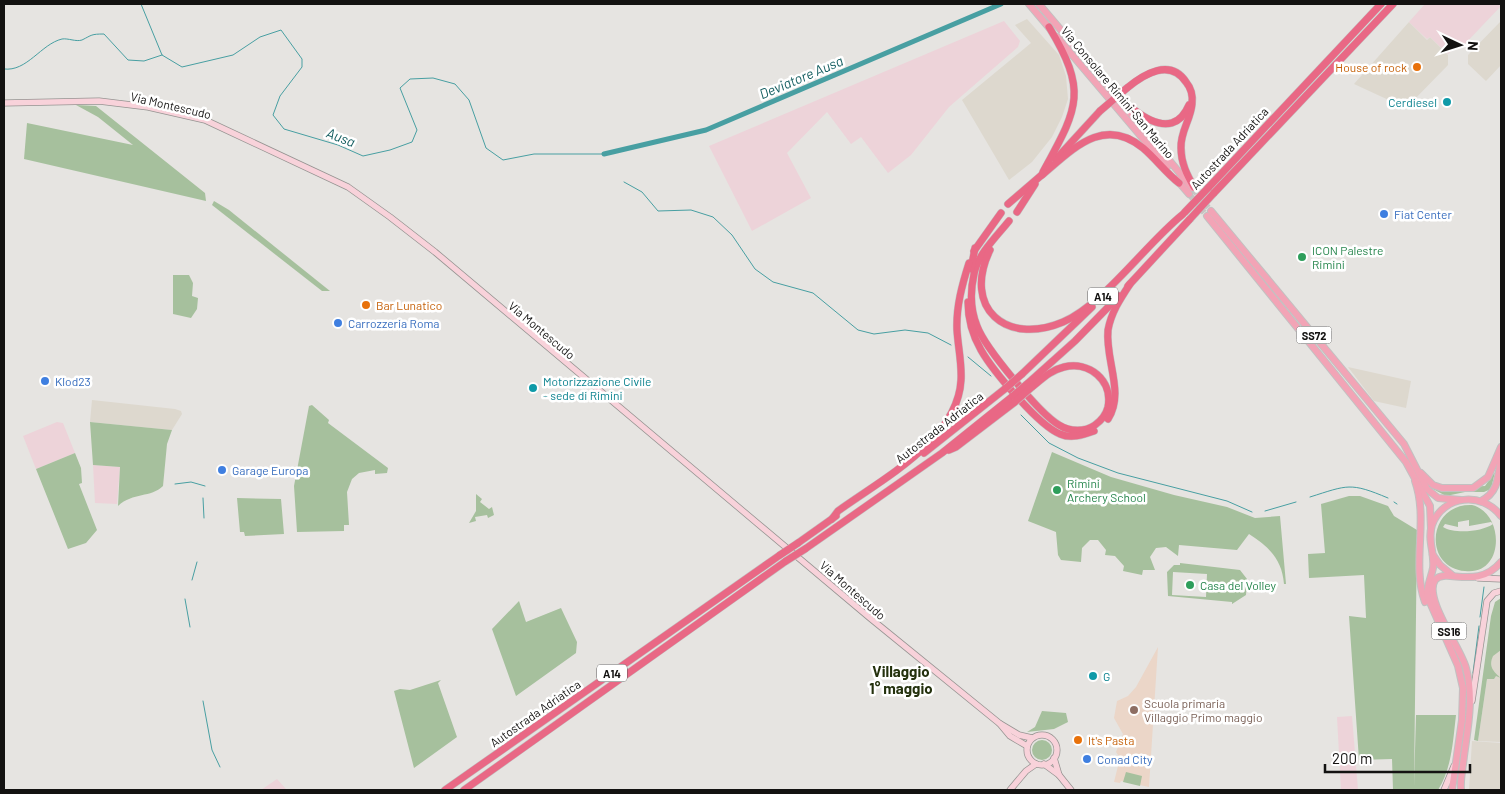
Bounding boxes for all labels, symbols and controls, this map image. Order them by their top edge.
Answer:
north arrow [1435,20,1485,70]
street label: Via Consolare Rimini-San Marino [1059,23,1177,161]
text: N [1465,41,1482,51]
water label: Deviatore Ausa [757,52,845,102]
place label: House of rock [1335,60,1407,74]
marker: House of rock [1411,61,1423,73]
street label: Via Montescudo [129,89,213,121]
place label: Cerdiesel [1388,95,1437,109]
marker: Cerdiesel [1441,96,1453,108]
street label: Autostrada Adriatica [1187,104,1271,192]
water label: Ausa [324,124,358,150]
place label: Fiat Center [1394,207,1452,221]
marker: Fiat Center [1378,208,1390,220]
place label: ICON Palestre Rimini [1312,243,1383,271]
marker: ICON Palestre Rimini [1296,251,1308,263]
road number: A14 [1088,288,1118,304]
place label: Bar Lunatico [376,298,442,312]
street label: Via Montescudo [506,298,578,362]
marker: Bar Lunatico [360,299,372,311]
place label: Carrozzeria Roma [348,316,440,330]
marker: Carrozzeria Roma [332,317,344,329]
road number: SS72 [1296,326,1332,344]
place label: Klod23 [55,374,91,388]
place label: Motorizzazione Civile - sede di Rimini [543,374,651,402]
marker: Klod23 [39,375,51,387]
marker: Motorizzazione Civile - sede di Rimini [527,382,539,394]
street label: Autostrada Adriatica [892,389,986,465]
place label: Garage Europa [232,463,308,477]
marker: Garage Europa [216,464,228,476]
place label: Rimini Archery School [1067,476,1146,504]
marker: Rimini Archery School [1051,484,1063,496]
street label: Via Montescudo [817,558,889,622]
place label: Casa del Volley [1200,578,1277,592]
marker: Casa del Volley [1184,579,1196,591]
road number: SS16 [1432,622,1466,640]
district label: Villaggio 1° maggio [869,662,933,697]
road number: A14 [597,664,627,681]
place label: G [1103,669,1110,683]
marker: G [1087,670,1099,682]
street label: Autostrada Adriatica [487,677,583,749]
place label: Scuola primaria Villaggio Primo maggio [1144,696,1262,724]
marker: Scuola primaria Villaggio Primo maggio [1128,704,1140,716]
place label: It's Pasta [1088,733,1134,747]
marker: It's Pasta [1072,734,1084,746]
scale bar [1325,742,1470,774]
text: 200 m [1332,749,1372,767]
place label: Conad City [1097,752,1153,766]
marker: Conad City [1081,753,1093,765]

